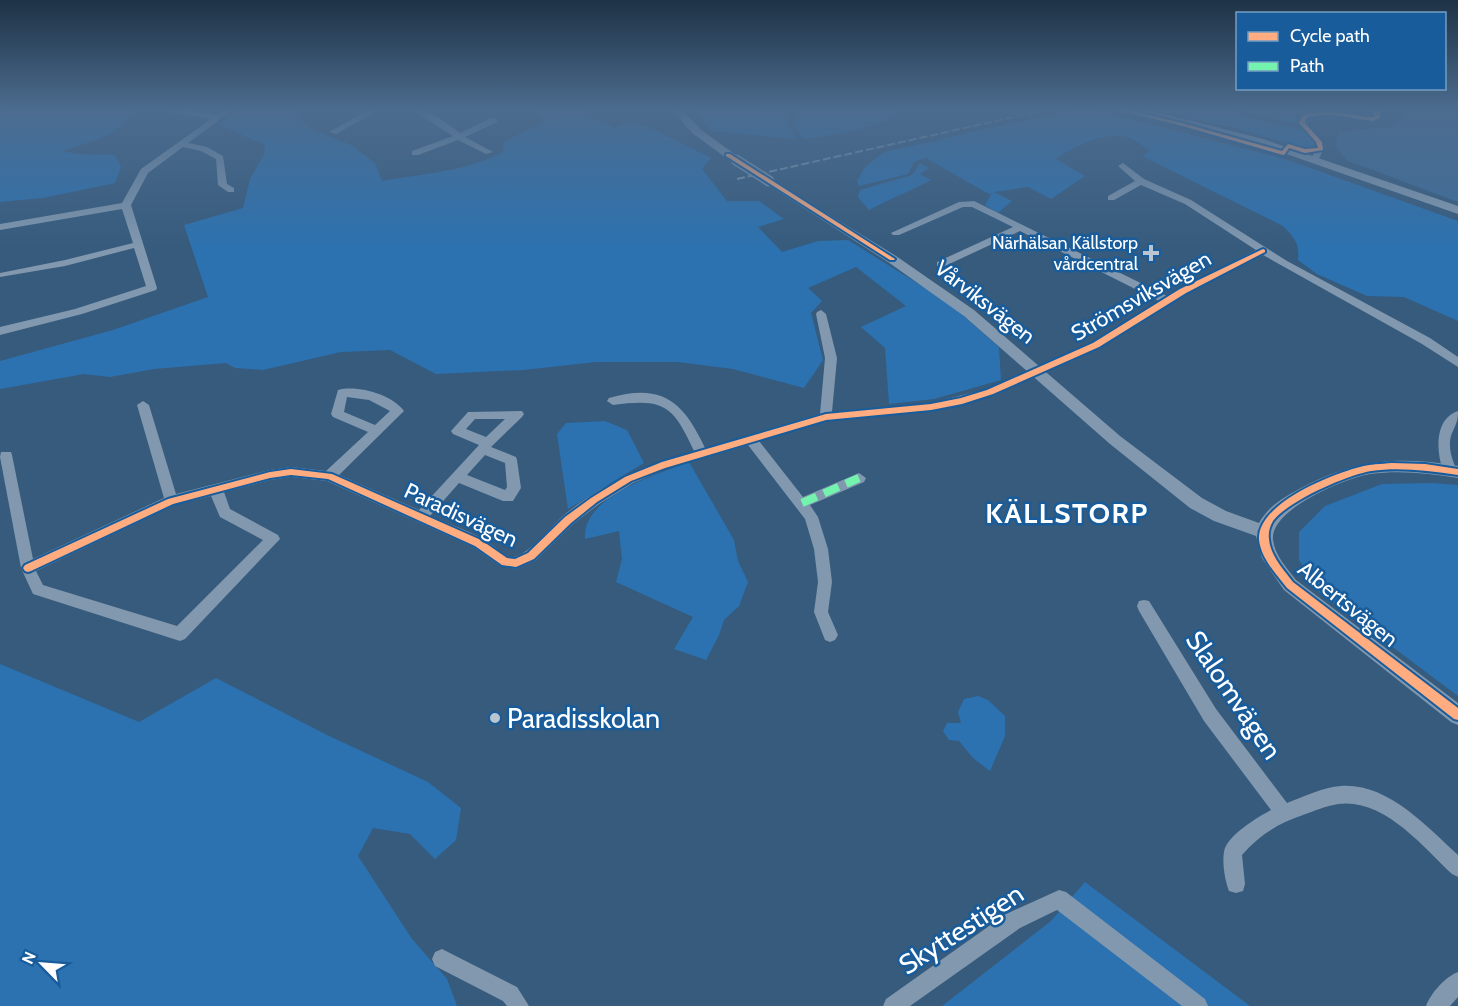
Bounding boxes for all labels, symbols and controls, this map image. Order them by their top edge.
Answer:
legend [1236,12,1446,90]
text: Cycle path [1290,25,1370,47]
text: Path [1290,55,1324,77]
place label: Närhälsan Källstorp vårdcentral [992,232,1139,275]
marker: Närhälsan Källstorp vårdcentral [1142,244,1160,262]
street label: Strömsviksvägen [1066,245,1216,347]
street label: Vårviksvägen [929,254,1041,350]
street label: Paradisvägen [400,477,522,553]
district label: KÄLLSTORP [985,496,1149,530]
street label: Albertsvägen [1292,555,1404,653]
street label: Slalomvägen [1179,625,1289,765]
place label: Paradisskolan [507,702,660,735]
marker: Paradisskolan [488,711,502,725]
street label: Skyttestigen [893,877,1029,981]
north arrow [12,934,72,994]
text: N [18,949,40,967]

